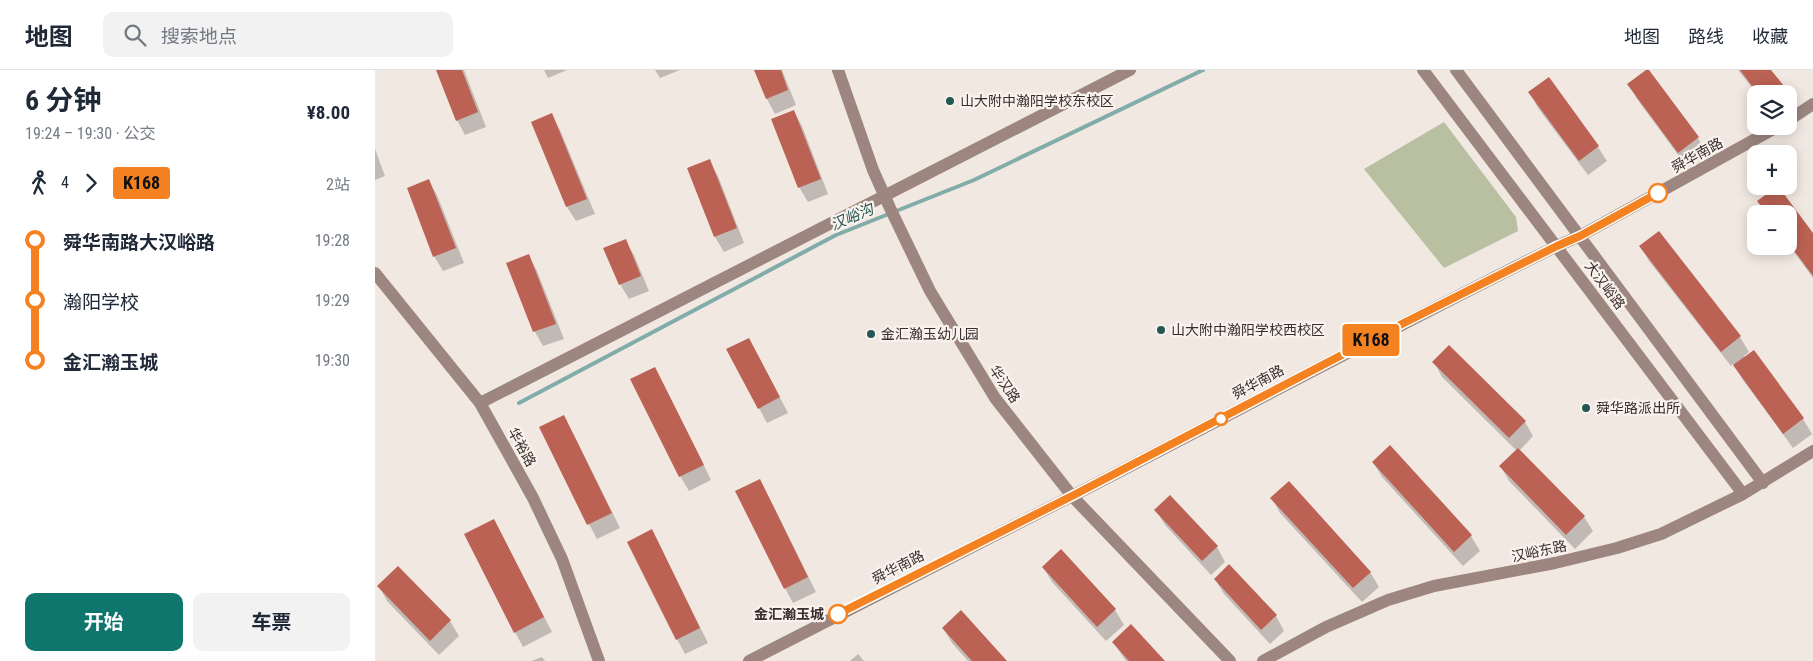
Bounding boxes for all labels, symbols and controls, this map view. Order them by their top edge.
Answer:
search box [103,12,453,57]
icon: search [121,21,149,49]
text: 地图 [25,23,73,51]
text: 搜索地点 [161,25,237,48]
text: 地图 [1624,26,1660,47]
text: 路线 [1688,26,1724,47]
text: 收藏 [1752,26,1788,47]
text: 6 分钟 [25,84,102,117]
map controls [1747,85,1797,255]
button: layers [1747,85,1797,135]
place label: 山大附中瀚阳学校东校区 [960,93,1114,109]
marker: 山大附中瀚阳学校东校区 [944,95,956,107]
text: ¥8.00 [307,101,350,124]
text: 19:24 – 19:30 · 公交 [25,124,155,143]
street label: 舜华南路 [1669,134,1725,176]
button: + [1747,145,1797,195]
icon: walk [25,169,53,197]
icon: forward [77,169,105,197]
text: K168 [123,172,160,193]
text: 4 [61,173,69,192]
text: 2站 [326,175,350,194]
unlabelled marker [1648,183,1668,203]
water label: 汉峪沟 [828,199,878,234]
button: − [1747,205,1797,255]
text: 舜华南路大汉峪路 [63,231,215,254]
text: 19:28 [315,231,350,250]
street label: 大汉峪路 [1582,258,1628,312]
text: 瀚阳学校 [63,291,139,314]
text: 19:29 [315,291,350,310]
place label: 山大附中瀚阳学校西校区 [1171,322,1325,338]
marker: 山大附中瀚阳学校西校区 [1155,324,1167,336]
line badge: K168 [1336,324,1406,356]
place label: 金汇瀚玉幼儿园 [881,326,979,342]
marker: 金汇瀚玉幼儿园 [865,328,877,340]
text: K168 [1352,329,1390,350]
text: 金汇瀚玉城 [63,351,158,374]
text: 19:30 [315,351,350,370]
street label: 华汉路 [987,362,1023,406]
street label: 舜华南路 [1230,362,1286,402]
place label: 舜华路派出所 [1596,400,1680,416]
marker: 舜华路派出所 [1580,402,1592,414]
unlabelled marker [1214,412,1228,426]
street label: 华裕路 [505,425,539,469]
street label: 汉峪东路 [1510,537,1568,565]
street label: 舜华南路 [869,547,927,587]
button: 开始 [25,593,183,651]
button: 车票 [193,593,350,651]
marker: 金汇瀚玉城 [828,604,848,624]
place label: 金汇瀚玉城 [754,606,824,622]

